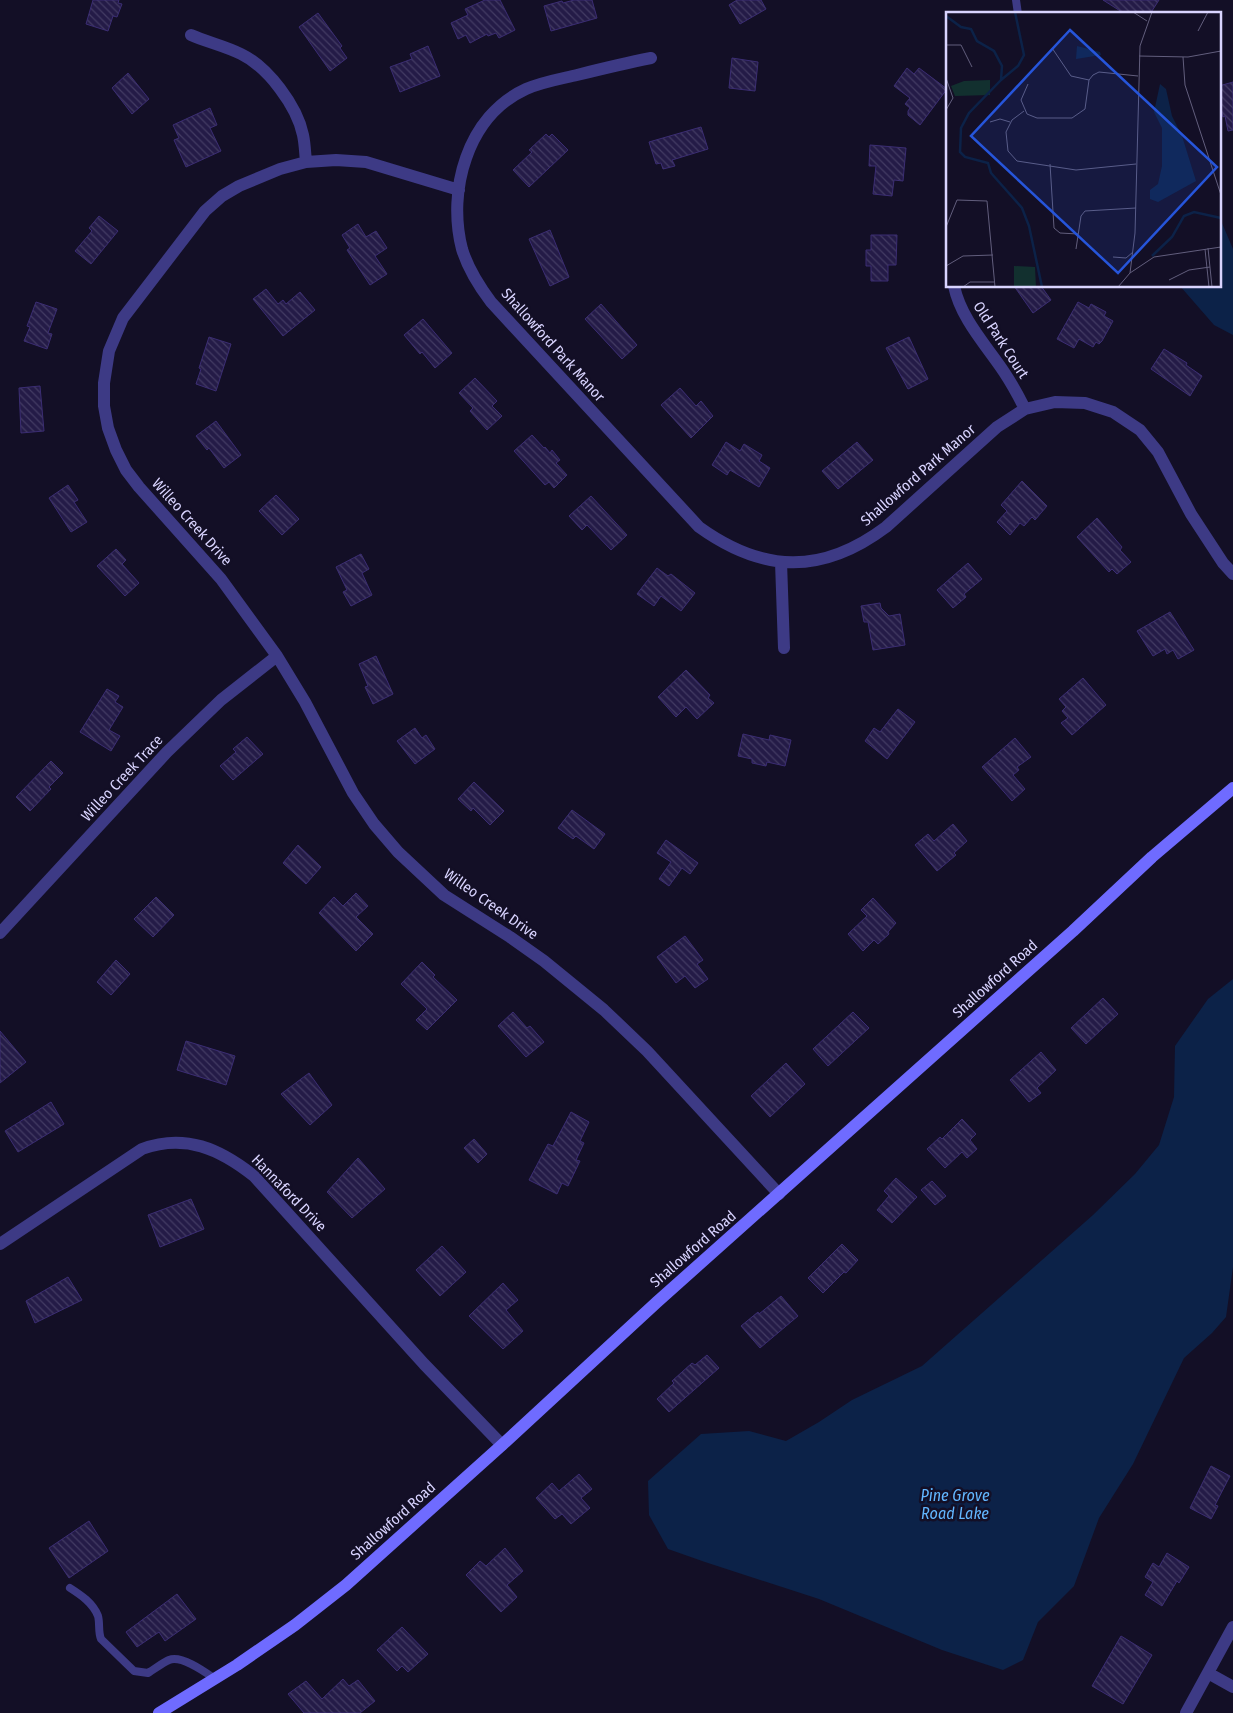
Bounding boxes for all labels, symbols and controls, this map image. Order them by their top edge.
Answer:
inset map [946,12,1220,288]
street label: Shallowford Park Manor [497,285,609,406]
street label: Old Park Court [969,298,1033,382]
street label: Shallowford Park Manor [857,420,980,530]
street label: Willeo Creek Drive [148,475,236,569]
street label: Willeo Creek Trace [77,731,167,825]
street label: Willeo Creek Drive [440,865,542,943]
street label: Shallowford Road [949,936,1041,1022]
street label: Hannaford Drive [248,1151,330,1235]
street label: Shallowford Road [646,1207,740,1291]
street label: Shallowford Road [347,1478,439,1564]
water label: Pine Grove Road Lake [920,1486,990,1523]

